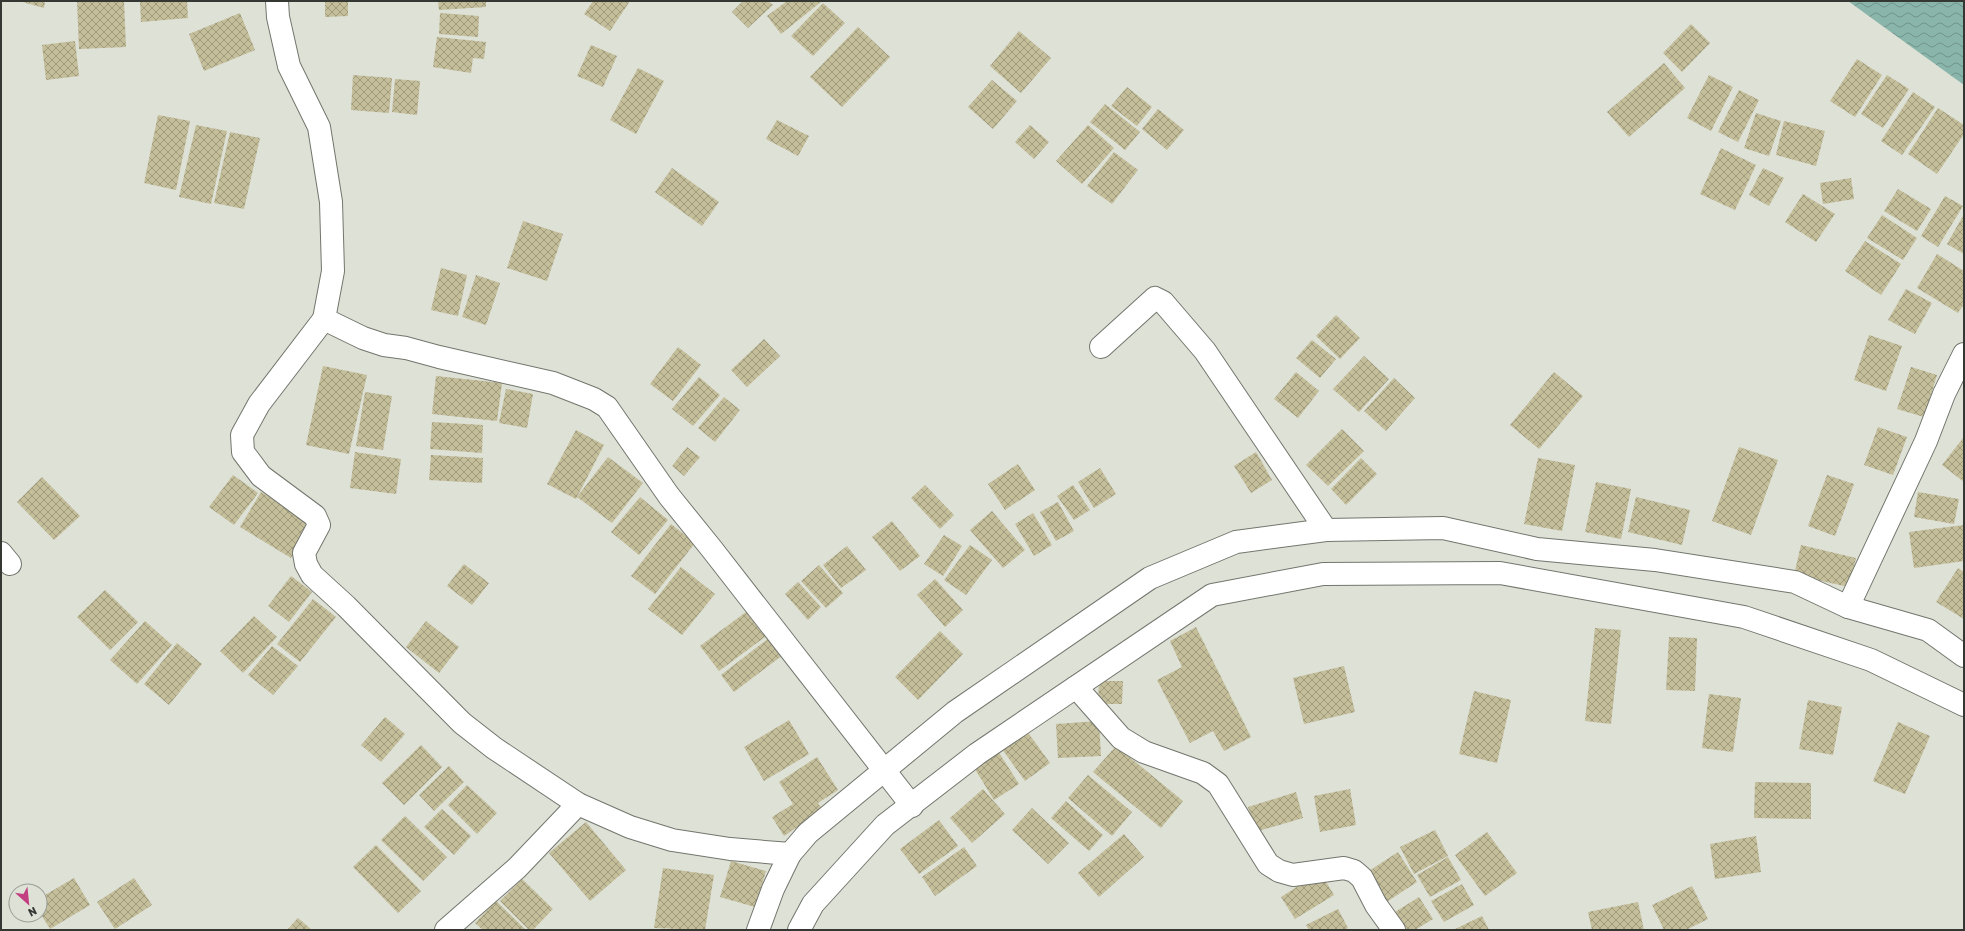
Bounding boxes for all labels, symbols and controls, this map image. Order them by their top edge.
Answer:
north arrow [8,883,48,923]
text: N [26,904,39,919]

